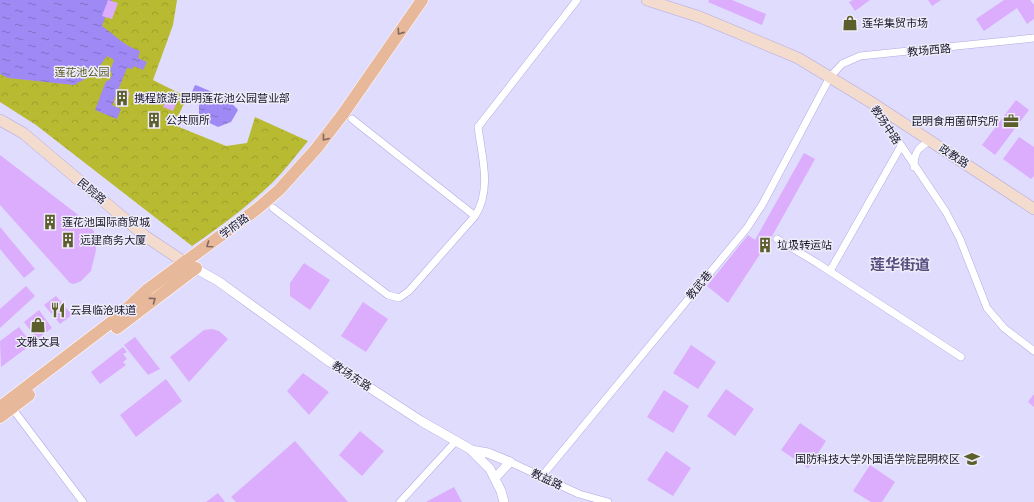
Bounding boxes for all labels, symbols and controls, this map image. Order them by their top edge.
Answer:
shop icon: 莲华集贸市场 [841,14,859,32]
place label: 莲华集贸市场 [862,17,928,30]
one-way arrow [397,28,405,35]
street label: 教场西路 [907,42,952,59]
park label: 莲花池公园 [55,66,110,79]
building icon: 携程旅游·昆明莲花池公园营业部 [113,89,131,107]
place label: 携程旅游·昆明莲花池公园营业部 [134,92,290,105]
street label: 教场中路 [868,103,903,147]
building icon: 公共厕所 [145,111,163,129]
office icon: 昆明食用菌研究所 [1002,112,1020,130]
place label: 公共厕所 [166,114,210,127]
place label: 昆明食用菌研究所 [911,115,999,128]
one-way arrow [322,133,329,140]
street label: 政教路 [936,142,971,171]
street label: 民院路 [75,176,108,207]
street label: 学府路 [217,211,251,242]
building icon: 莲花池国际商贸城 [41,213,59,231]
place label: 莲花池国际商贸城 [62,216,150,229]
building icon: 远建商务大厦 [59,231,77,249]
place label: 远建商务大厦 [80,234,146,247]
building icon: 垃圾转运站 [756,236,774,254]
place label: 垃圾转运站 [777,239,832,252]
one-way arrow [206,240,213,248]
district label: 莲华街道 [870,256,930,274]
street label: 教武巷 [684,269,715,302]
one-way arrow [149,297,156,305]
restaurant icon: 云县临沧味道 [49,301,67,319]
place label: 云县临沧味道 [70,304,136,317]
shop icon: 文雅文具 [29,316,47,334]
place label: 文雅文具 [16,336,60,349]
street label: 教场东路 [330,359,374,394]
school or university icon: 国防科技大学外国语学院昆明校区 [963,450,981,468]
place label: 国防科技大学外国语学院昆明校区 [795,453,960,466]
street label: 教益路 [529,467,564,492]

